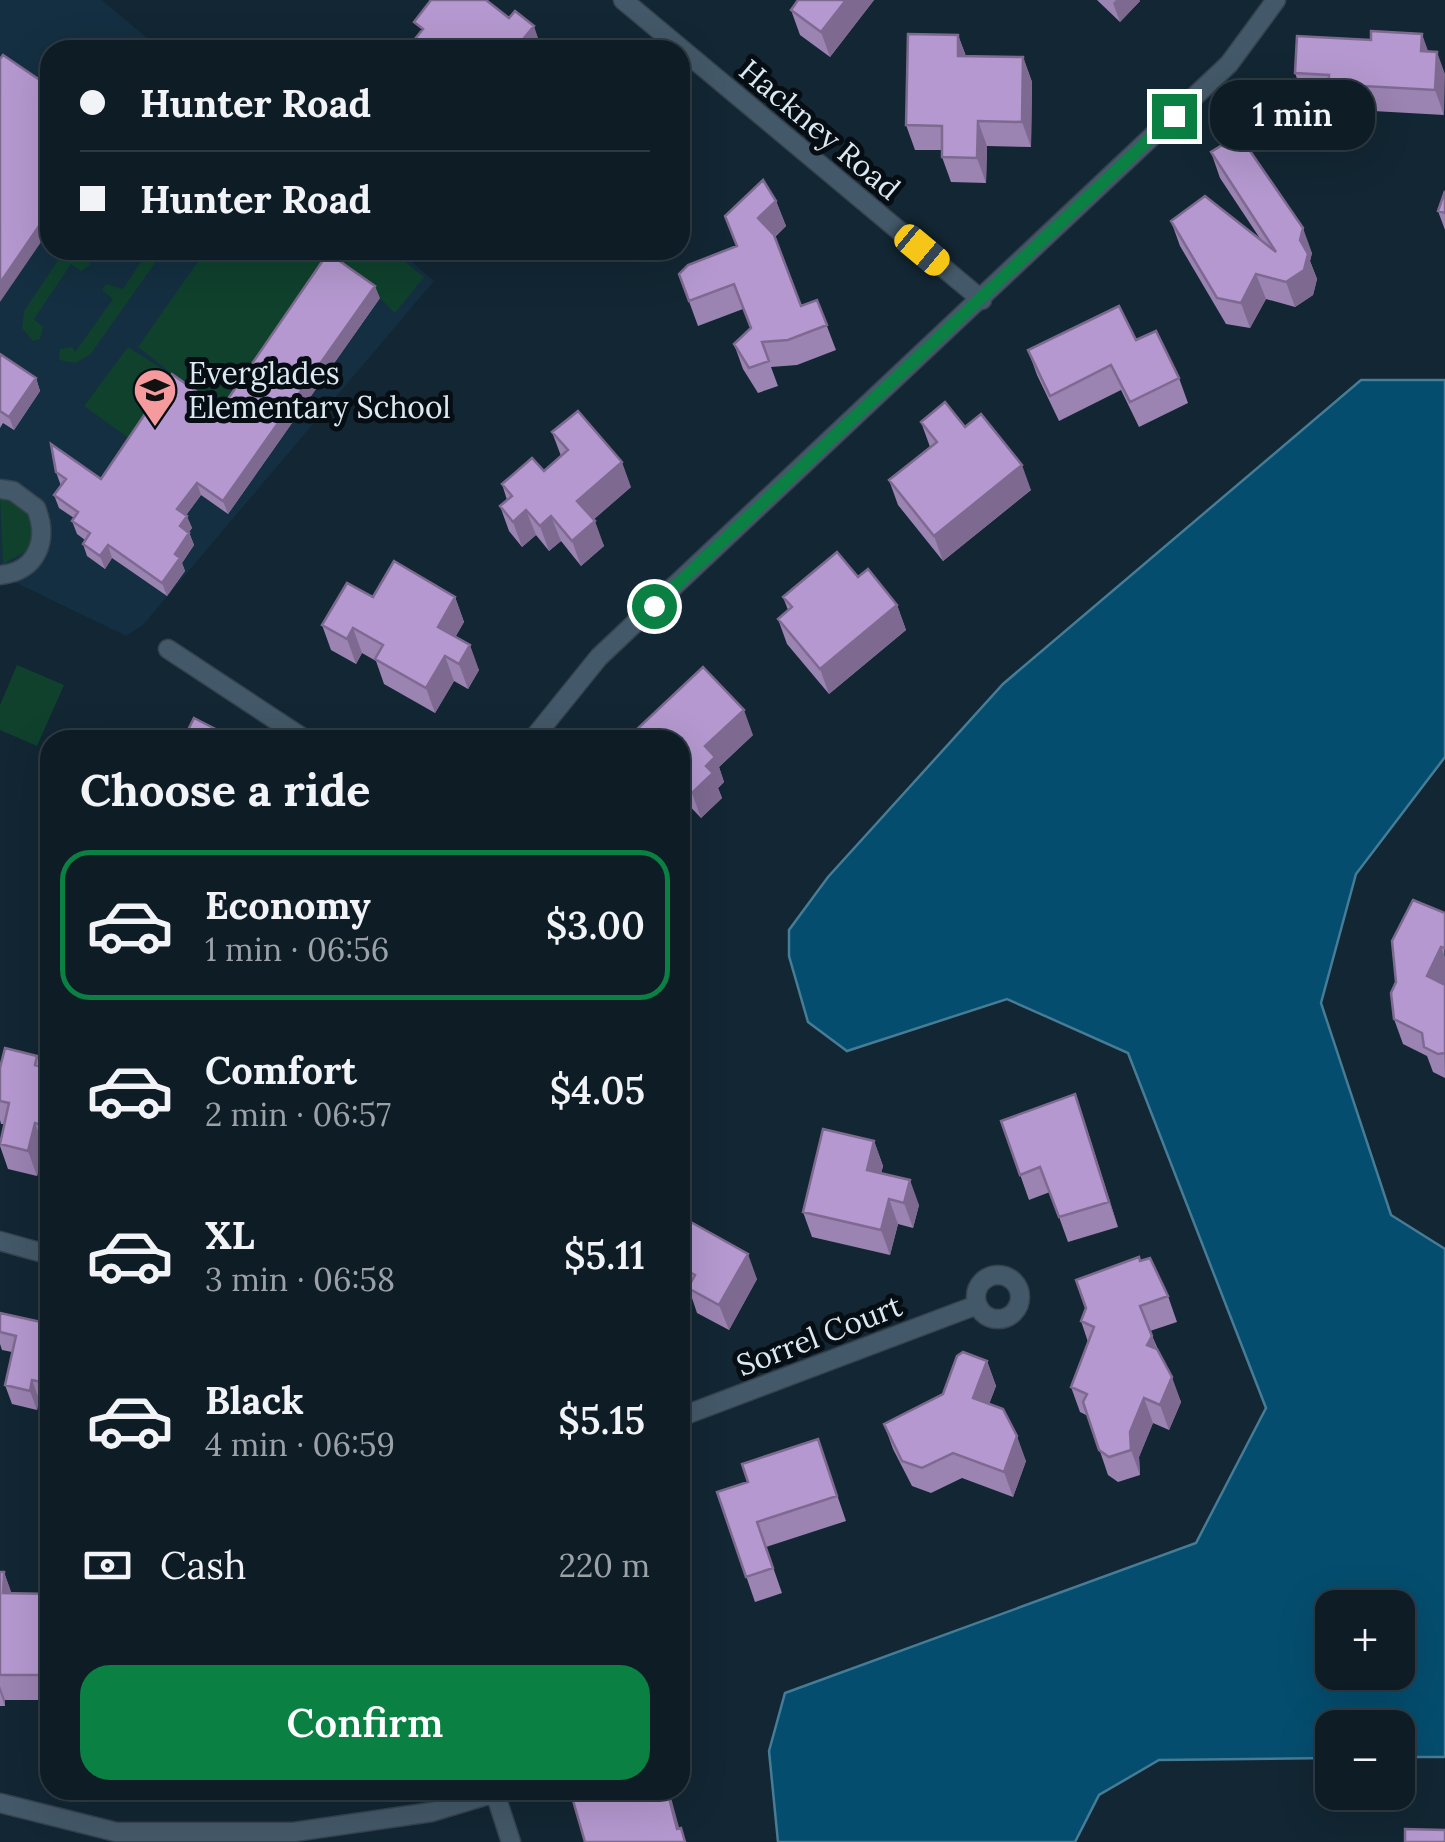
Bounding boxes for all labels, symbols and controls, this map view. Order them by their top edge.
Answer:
street label: Hackney Road [731,51,908,208]
text: Hunter Road [140,79,371,127]
callout: 1 min [1209,81,1374,151]
route end [1152,94,1197,139]
text: 1 min [1252,94,1333,135]
text: Hunter Road [140,175,371,223]
car [889,219,955,281]
place label: Everglades Elementary School [188,354,451,427]
school or university icon: Everglades Elementary School [132,367,178,428]
route start [632,584,677,629]
text: Choose a ride [80,761,370,818]
icon: car [85,880,175,970]
text: Economy [205,881,371,929]
text: $3.00 [546,901,645,949]
text: 1 min · 06:56 [205,929,389,970]
icon: car [85,1045,175,1135]
text: Comfort [205,1046,357,1094]
text: $4.05 [550,1066,645,1114]
text: 2 min · 06:57 [205,1094,391,1135]
icon: car [85,1210,175,1300]
text: XL [205,1211,255,1259]
text: $5.11 [564,1231,645,1279]
text: 3 min · 06:58 [205,1259,395,1300]
street label: Sorrel Court [731,1286,907,1384]
icon: car [85,1375,175,1465]
text: Black [205,1376,304,1424]
text: $5.15 [558,1396,645,1444]
text: 4 min · 06:59 [205,1424,395,1465]
icon: cash [80,1538,135,1593]
text: Cash [160,1541,247,1589]
text: 220 m [559,1545,650,1586]
map controls [1315,1590,1415,1810]
button: + [1315,1590,1415,1690]
button: Confirm [80,1665,650,1780]
button: − [1315,1710,1415,1810]

